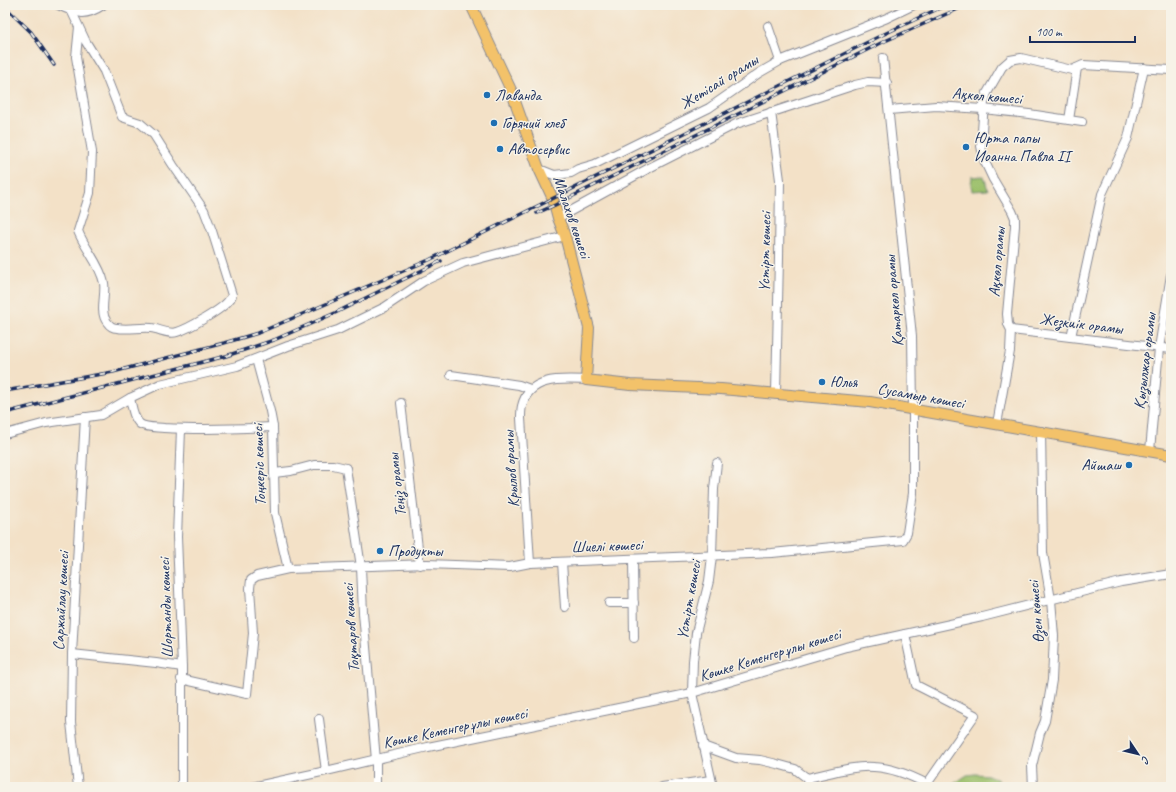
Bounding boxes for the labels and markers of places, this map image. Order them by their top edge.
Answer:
place label: Лаванда [495,85,543,105]
marker: Лаванда [482,90,492,100]
place label: Горячий хлеб [502,113,567,133]
marker: Горячий хлеб [489,118,499,128]
place label: Юрта папы Иоанна Павла II [974,128,1074,166]
place label: Автосервис [508,139,571,159]
marker: Юрта папы Иоанна Павла II [961,142,971,152]
marker: Автосервис [495,144,505,154]
place label: Юлья [830,372,858,392]
marker: Юлья [817,377,827,387]
place label: Айшаш [1081,455,1122,475]
marker: Айшаш [1124,460,1134,470]
place label: Продукты [388,541,444,561]
marker: Продукты [375,546,385,556]

